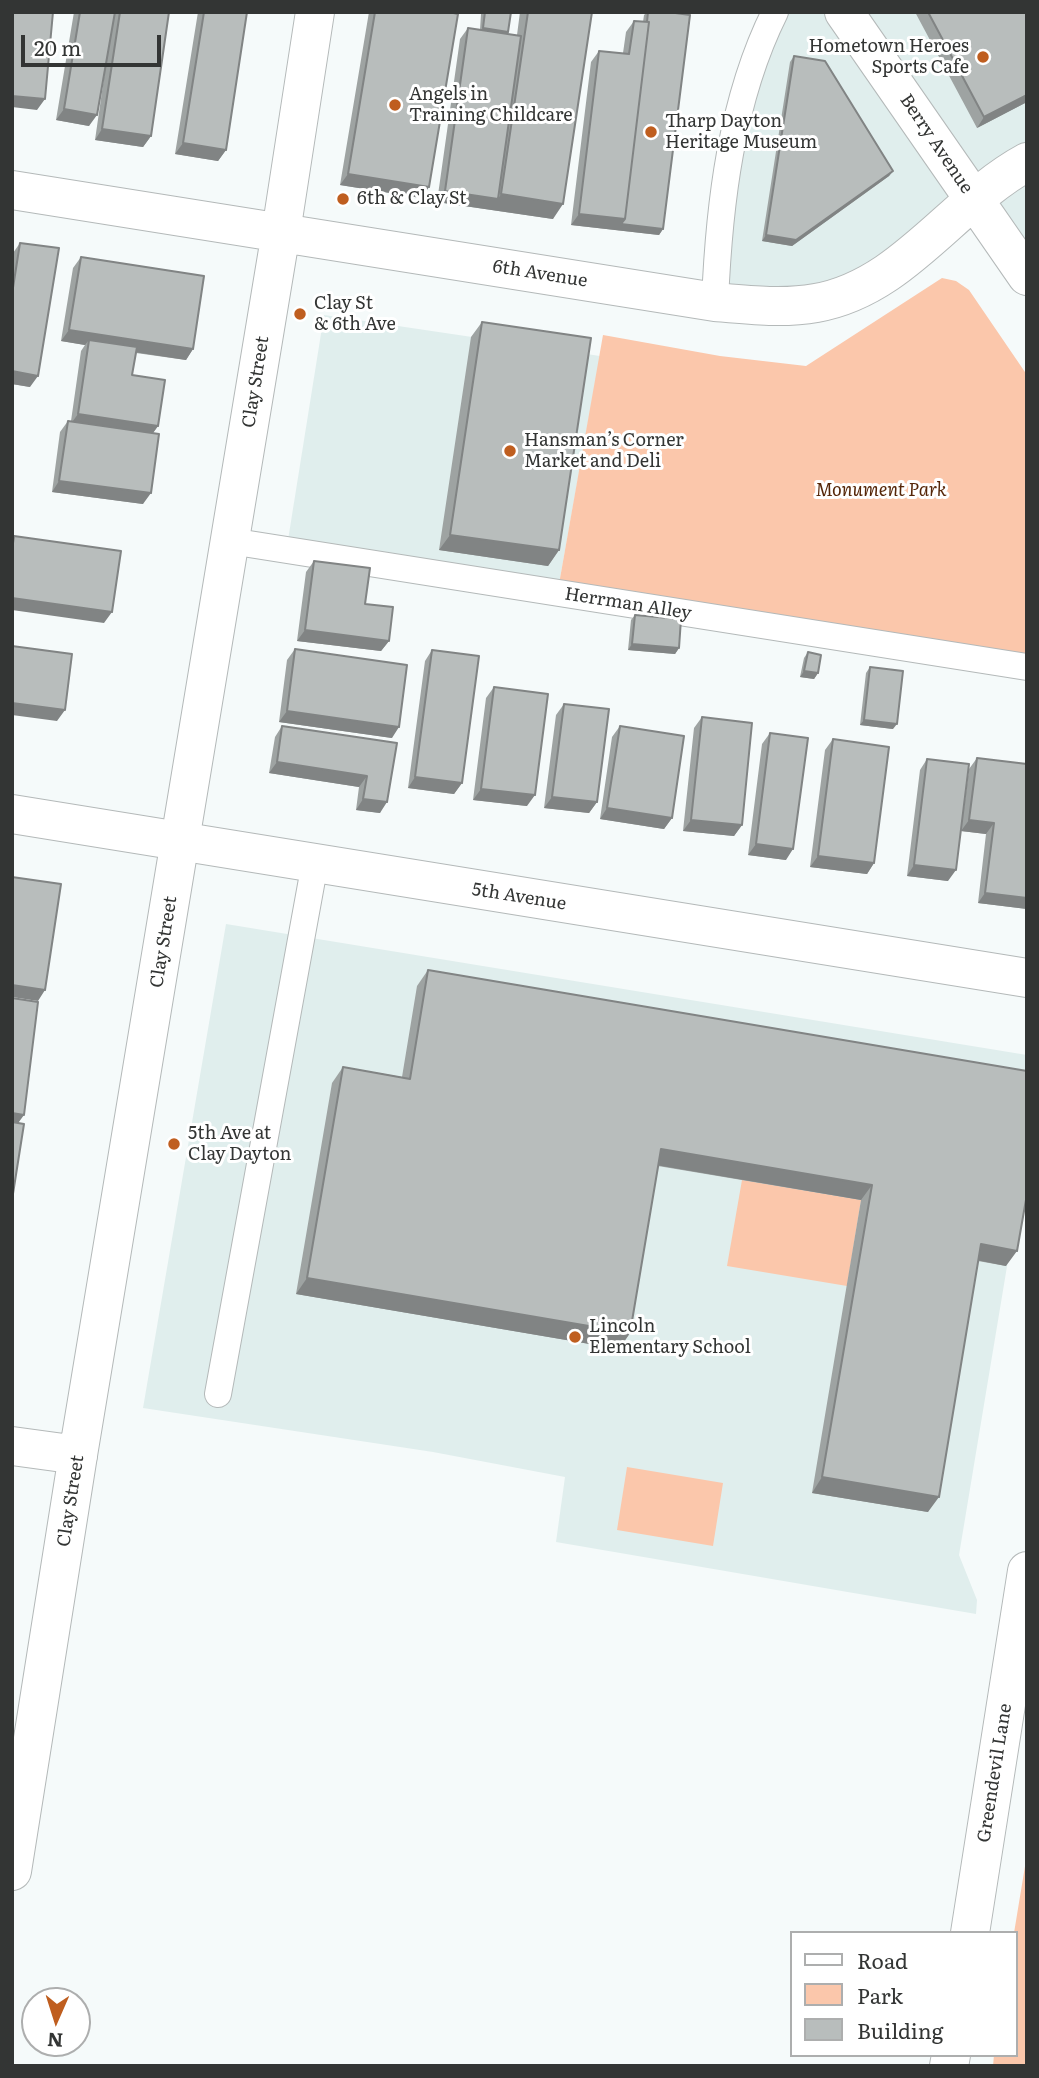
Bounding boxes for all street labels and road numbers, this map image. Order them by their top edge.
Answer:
street label: Berry Avenue [895,90,977,198]
street label: 6th Avenue [491,256,589,292]
street label: Clay Street [238,335,274,429]
street label: Herrman Alley [563,583,693,625]
street label: 5th Avenue [470,879,568,915]
street label: Clay Street [146,895,182,989]
street label: Clay Street [53,1454,89,1548]
street label: Greendevil Lane [973,1702,1017,1844]

